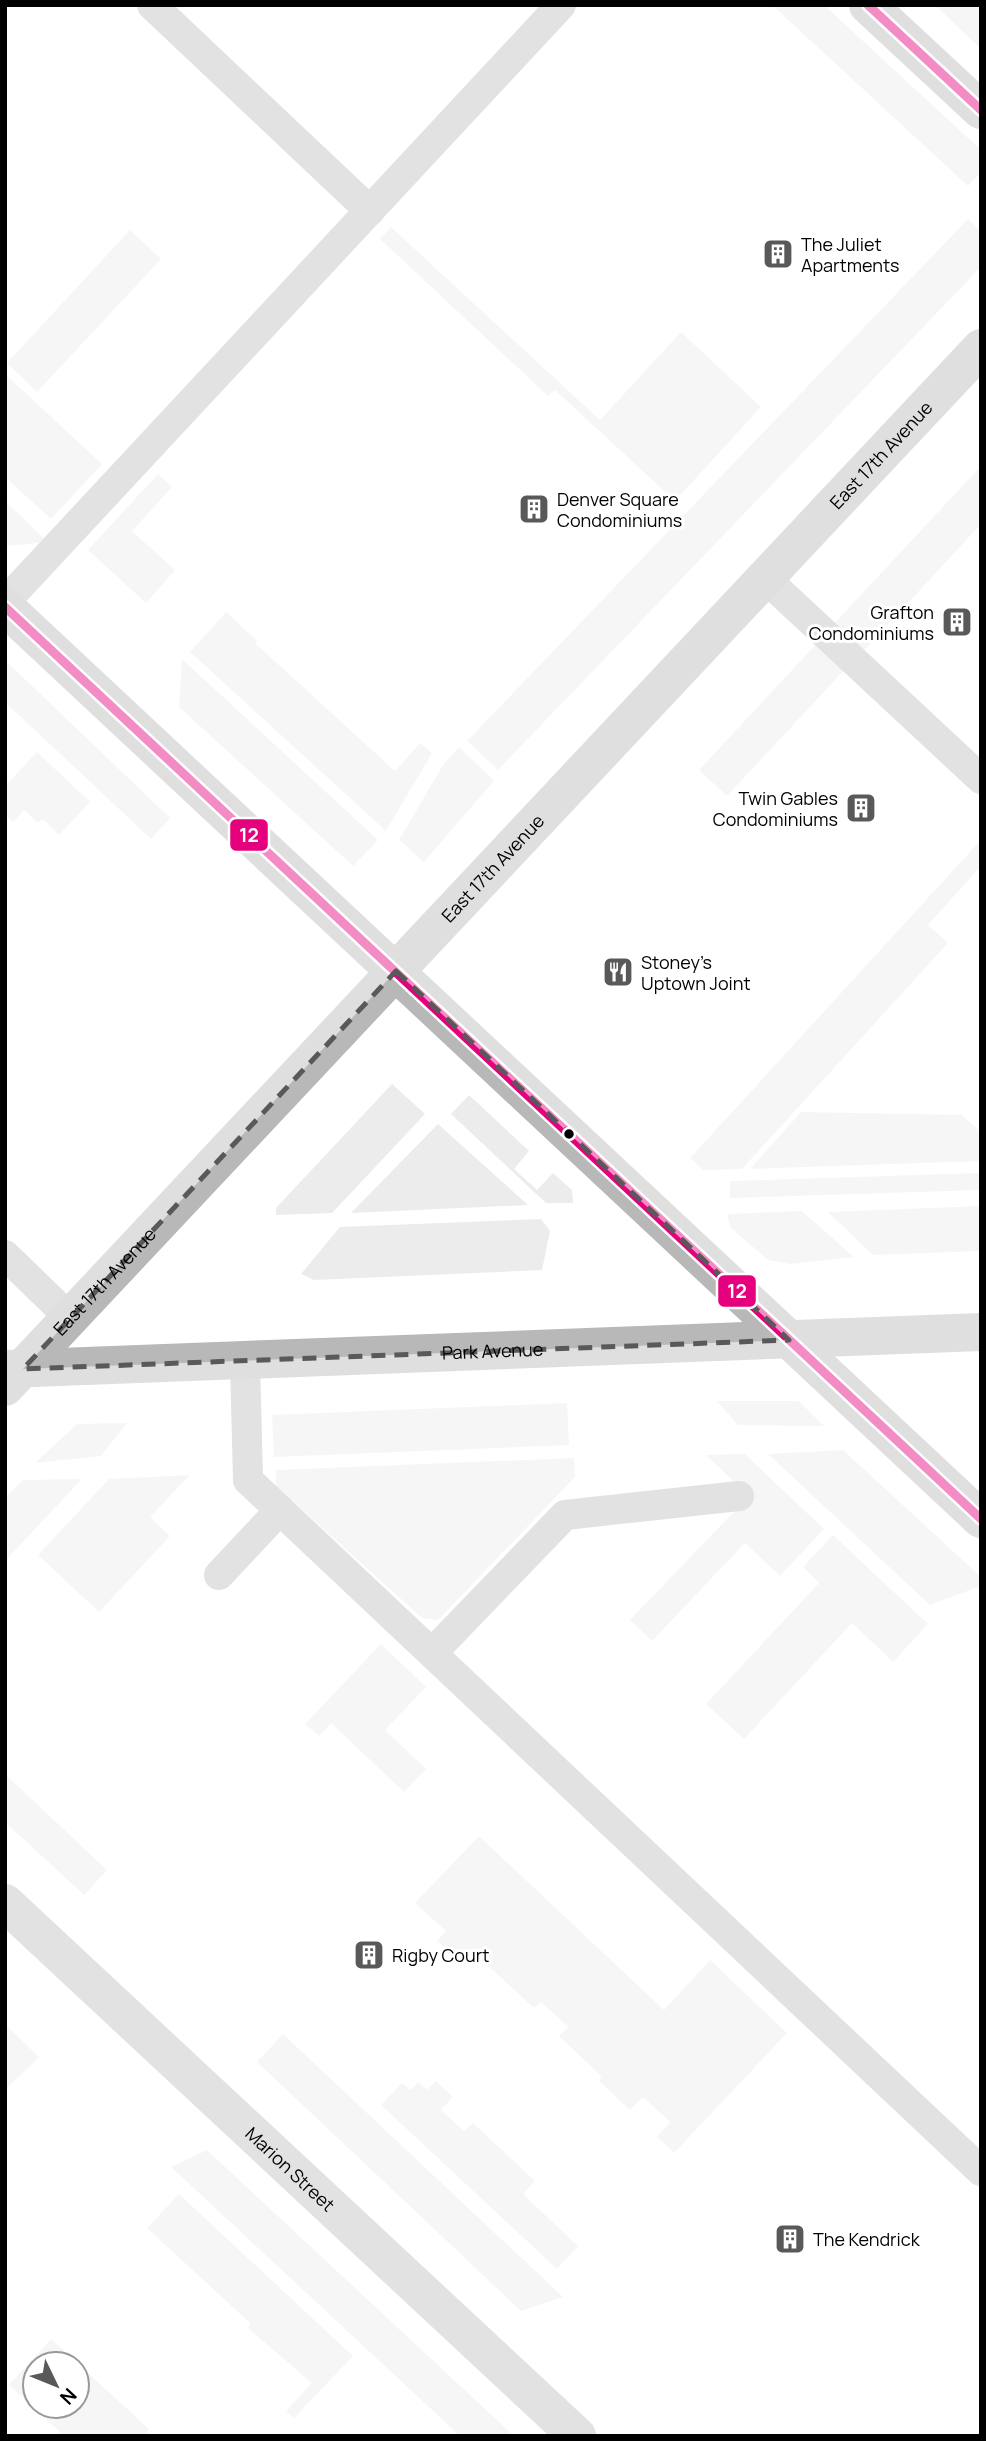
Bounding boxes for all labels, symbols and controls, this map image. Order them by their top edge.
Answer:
place label: The Juliet Apartments [801,232,900,277]
building icon: The Juliet Apartments [761,237,795,271]
street label: East 17th Avenue [824,396,937,514]
place label: Denver Square Condominiums [557,487,682,532]
building icon: Denver Square Condominiums [517,492,551,526]
place label: Grafton Condominiums [809,600,934,645]
building icon: Grafton Condominiums [940,605,974,639]
place label: Twin Gables Condominiums [713,786,838,831]
building icon: Twin Gables Condominiums [844,791,878,825]
street label: East 17th Avenue [436,809,549,927]
line badge: 12 [229,818,269,852]
text: 12 [239,822,259,848]
place label: Stoney’s Uptown Joint [641,950,751,995]
restaurant icon: Stoney’s Uptown Joint [601,955,635,989]
unlabelled marker [562,1127,576,1141]
street label: East 17th Avenue [48,1222,161,1340]
line badge: 12 [717,1274,757,1308]
text: 12 [727,1278,747,1304]
street label: Park Avenue [442,1337,544,1364]
building icon: Rigby Court [352,1938,386,1972]
place label: Rigby Court [392,1943,489,1967]
street label: Marion Street [241,2121,340,2216]
building icon: The Kendrick [773,2222,807,2256]
place label: The Kendrick [813,2227,921,2251]
north arrow [21,2350,91,2420]
text: N [54,2383,83,2410]

